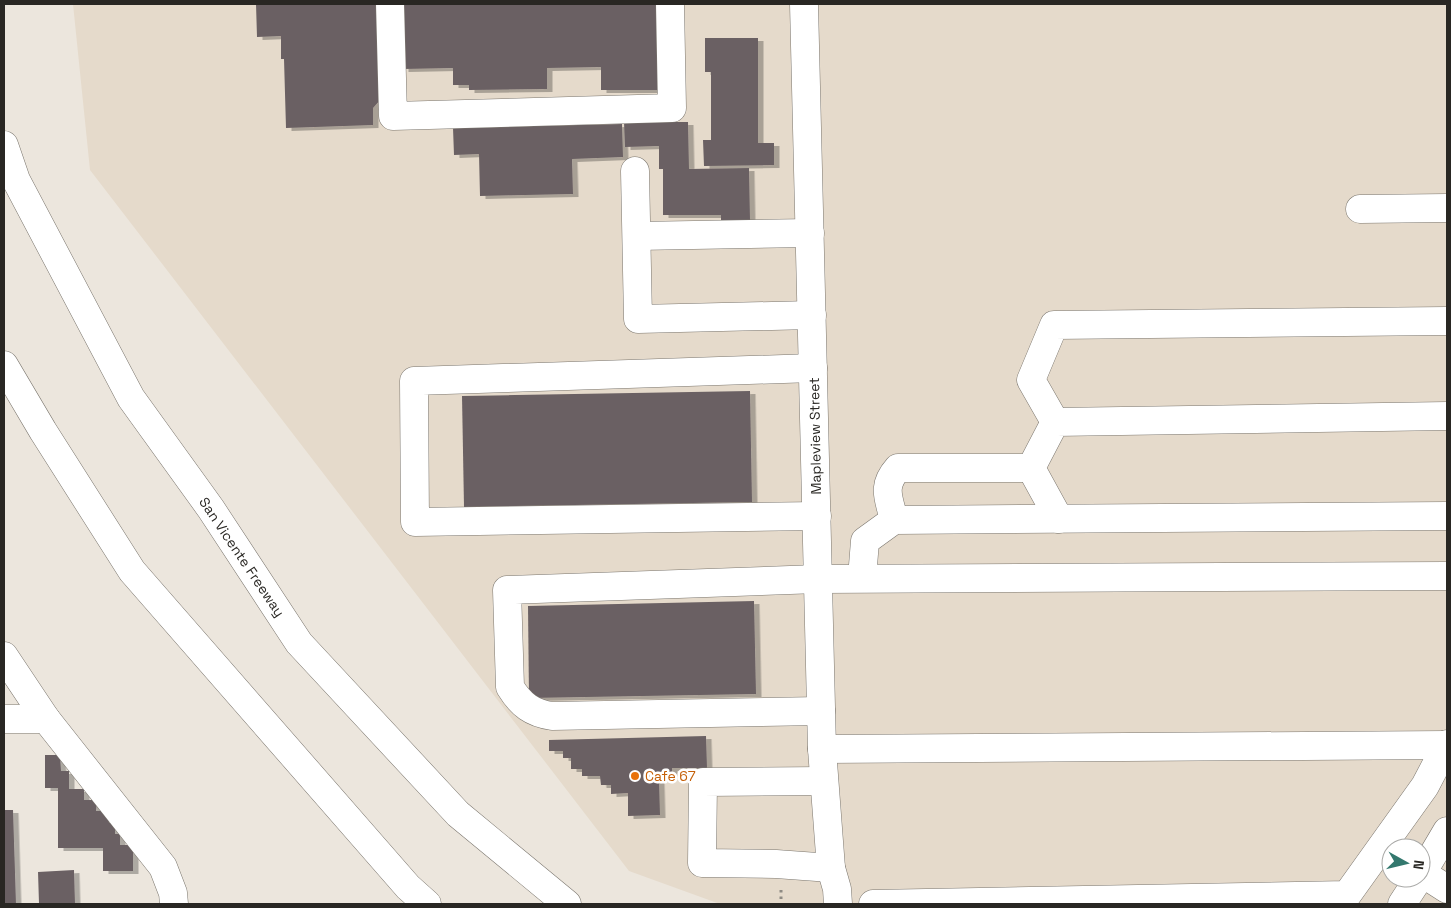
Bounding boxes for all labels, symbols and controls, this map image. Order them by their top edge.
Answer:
street label: Mapleview Street [805,377,825,495]
street label: San Vicente Freeway [195,494,289,620]
place label: Cafe 67 [645,767,696,785]
marker: Cafe 67 [629,770,641,782]
north arrow [1381,838,1431,888]
text: N [1409,859,1428,871]

